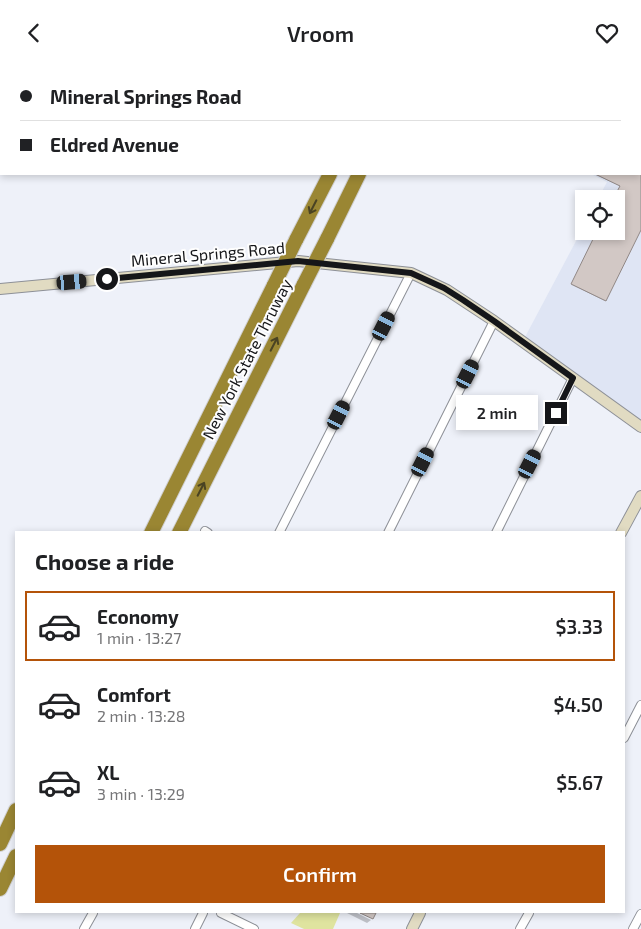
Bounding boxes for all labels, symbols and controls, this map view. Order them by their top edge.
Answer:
icon: back [20,19,48,47]
icon: heart [593,19,621,47]
text: Vroom [287,20,354,46]
text: Mineral Springs Road [50,85,242,108]
text: Eldred Avenue [50,133,179,156]
map controls [575,190,625,240]
button: locate [575,190,625,240]
one-way arrow [308,199,318,214]
street label: Mineral Springs Road [130,237,286,270]
route start [96,268,118,290]
car [56,273,87,291]
street label: New York State Thruway [198,275,295,442]
car [370,309,397,343]
one-way arrow [270,337,279,352]
car [454,357,481,391]
callout: 2 min [456,395,538,431]
car [325,398,352,432]
route end [545,402,567,424]
text: 2 min [477,403,517,422]
car [409,445,436,479]
car [516,447,543,481]
one-way arrow [196,482,206,497]
text: Choose a ride [35,548,174,574]
icon: car [37,604,82,649]
text: Economy [97,605,179,628]
text: $3.33 [556,615,603,638]
text: 1 min · 13:27 [97,628,181,647]
icon: car [37,682,82,727]
text: Comfort [97,683,171,706]
text: $4.50 [554,693,603,716]
text: 2 min · 13:28 [97,706,186,725]
icon: car [37,760,82,805]
text: XL [97,761,119,784]
text: $5.67 [556,771,603,794]
text: 3 min · 13:29 [97,784,185,803]
button: Confirm [35,845,605,903]

